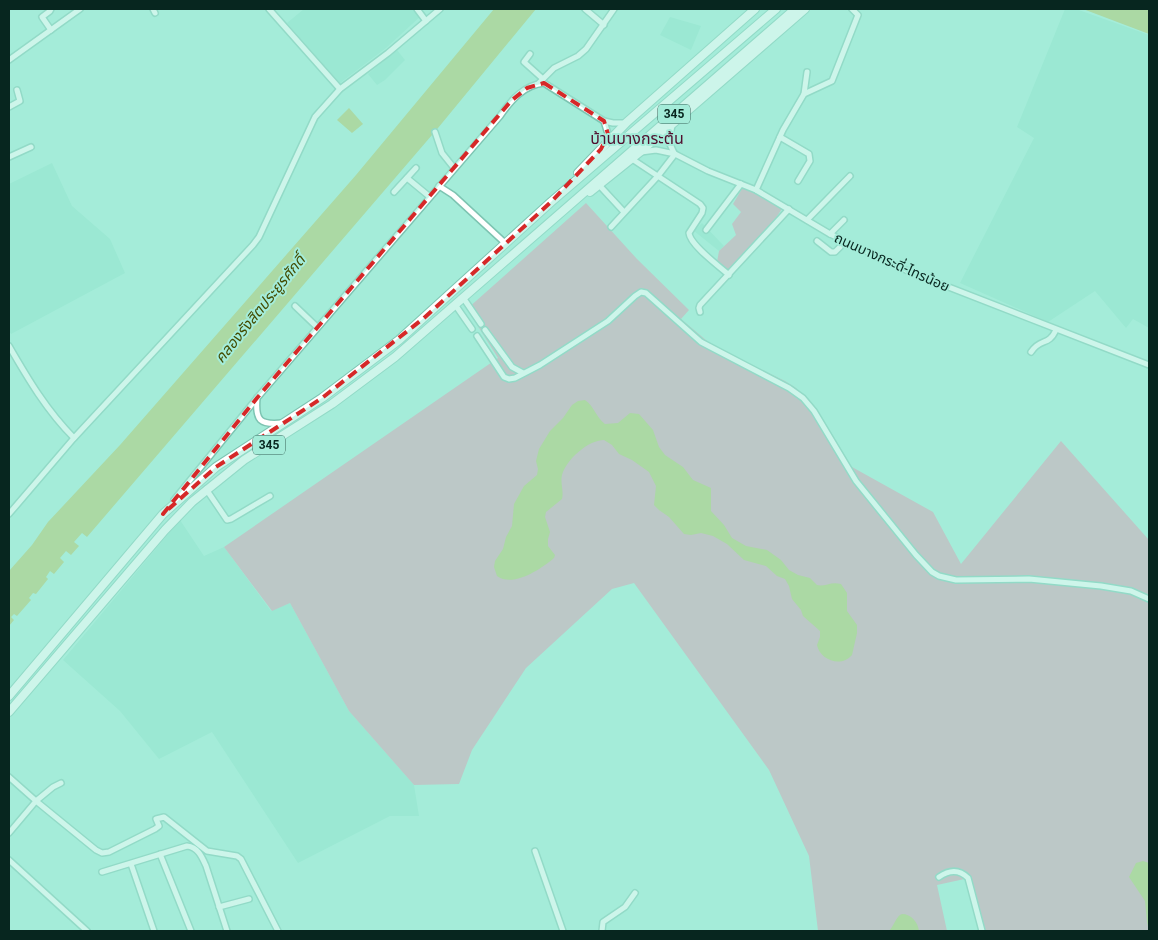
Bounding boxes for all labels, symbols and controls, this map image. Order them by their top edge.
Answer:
road number: 345 [658,105,690,124]
district label: บ้านบางกระต้น [590,129,684,148]
street label: ถนนบางกระดี่-ไทรน้อย [832,228,953,295]
water label: คลองรังสิตประยูรศักดิ์ [211,248,311,366]
road number: 345 [253,436,285,454]

